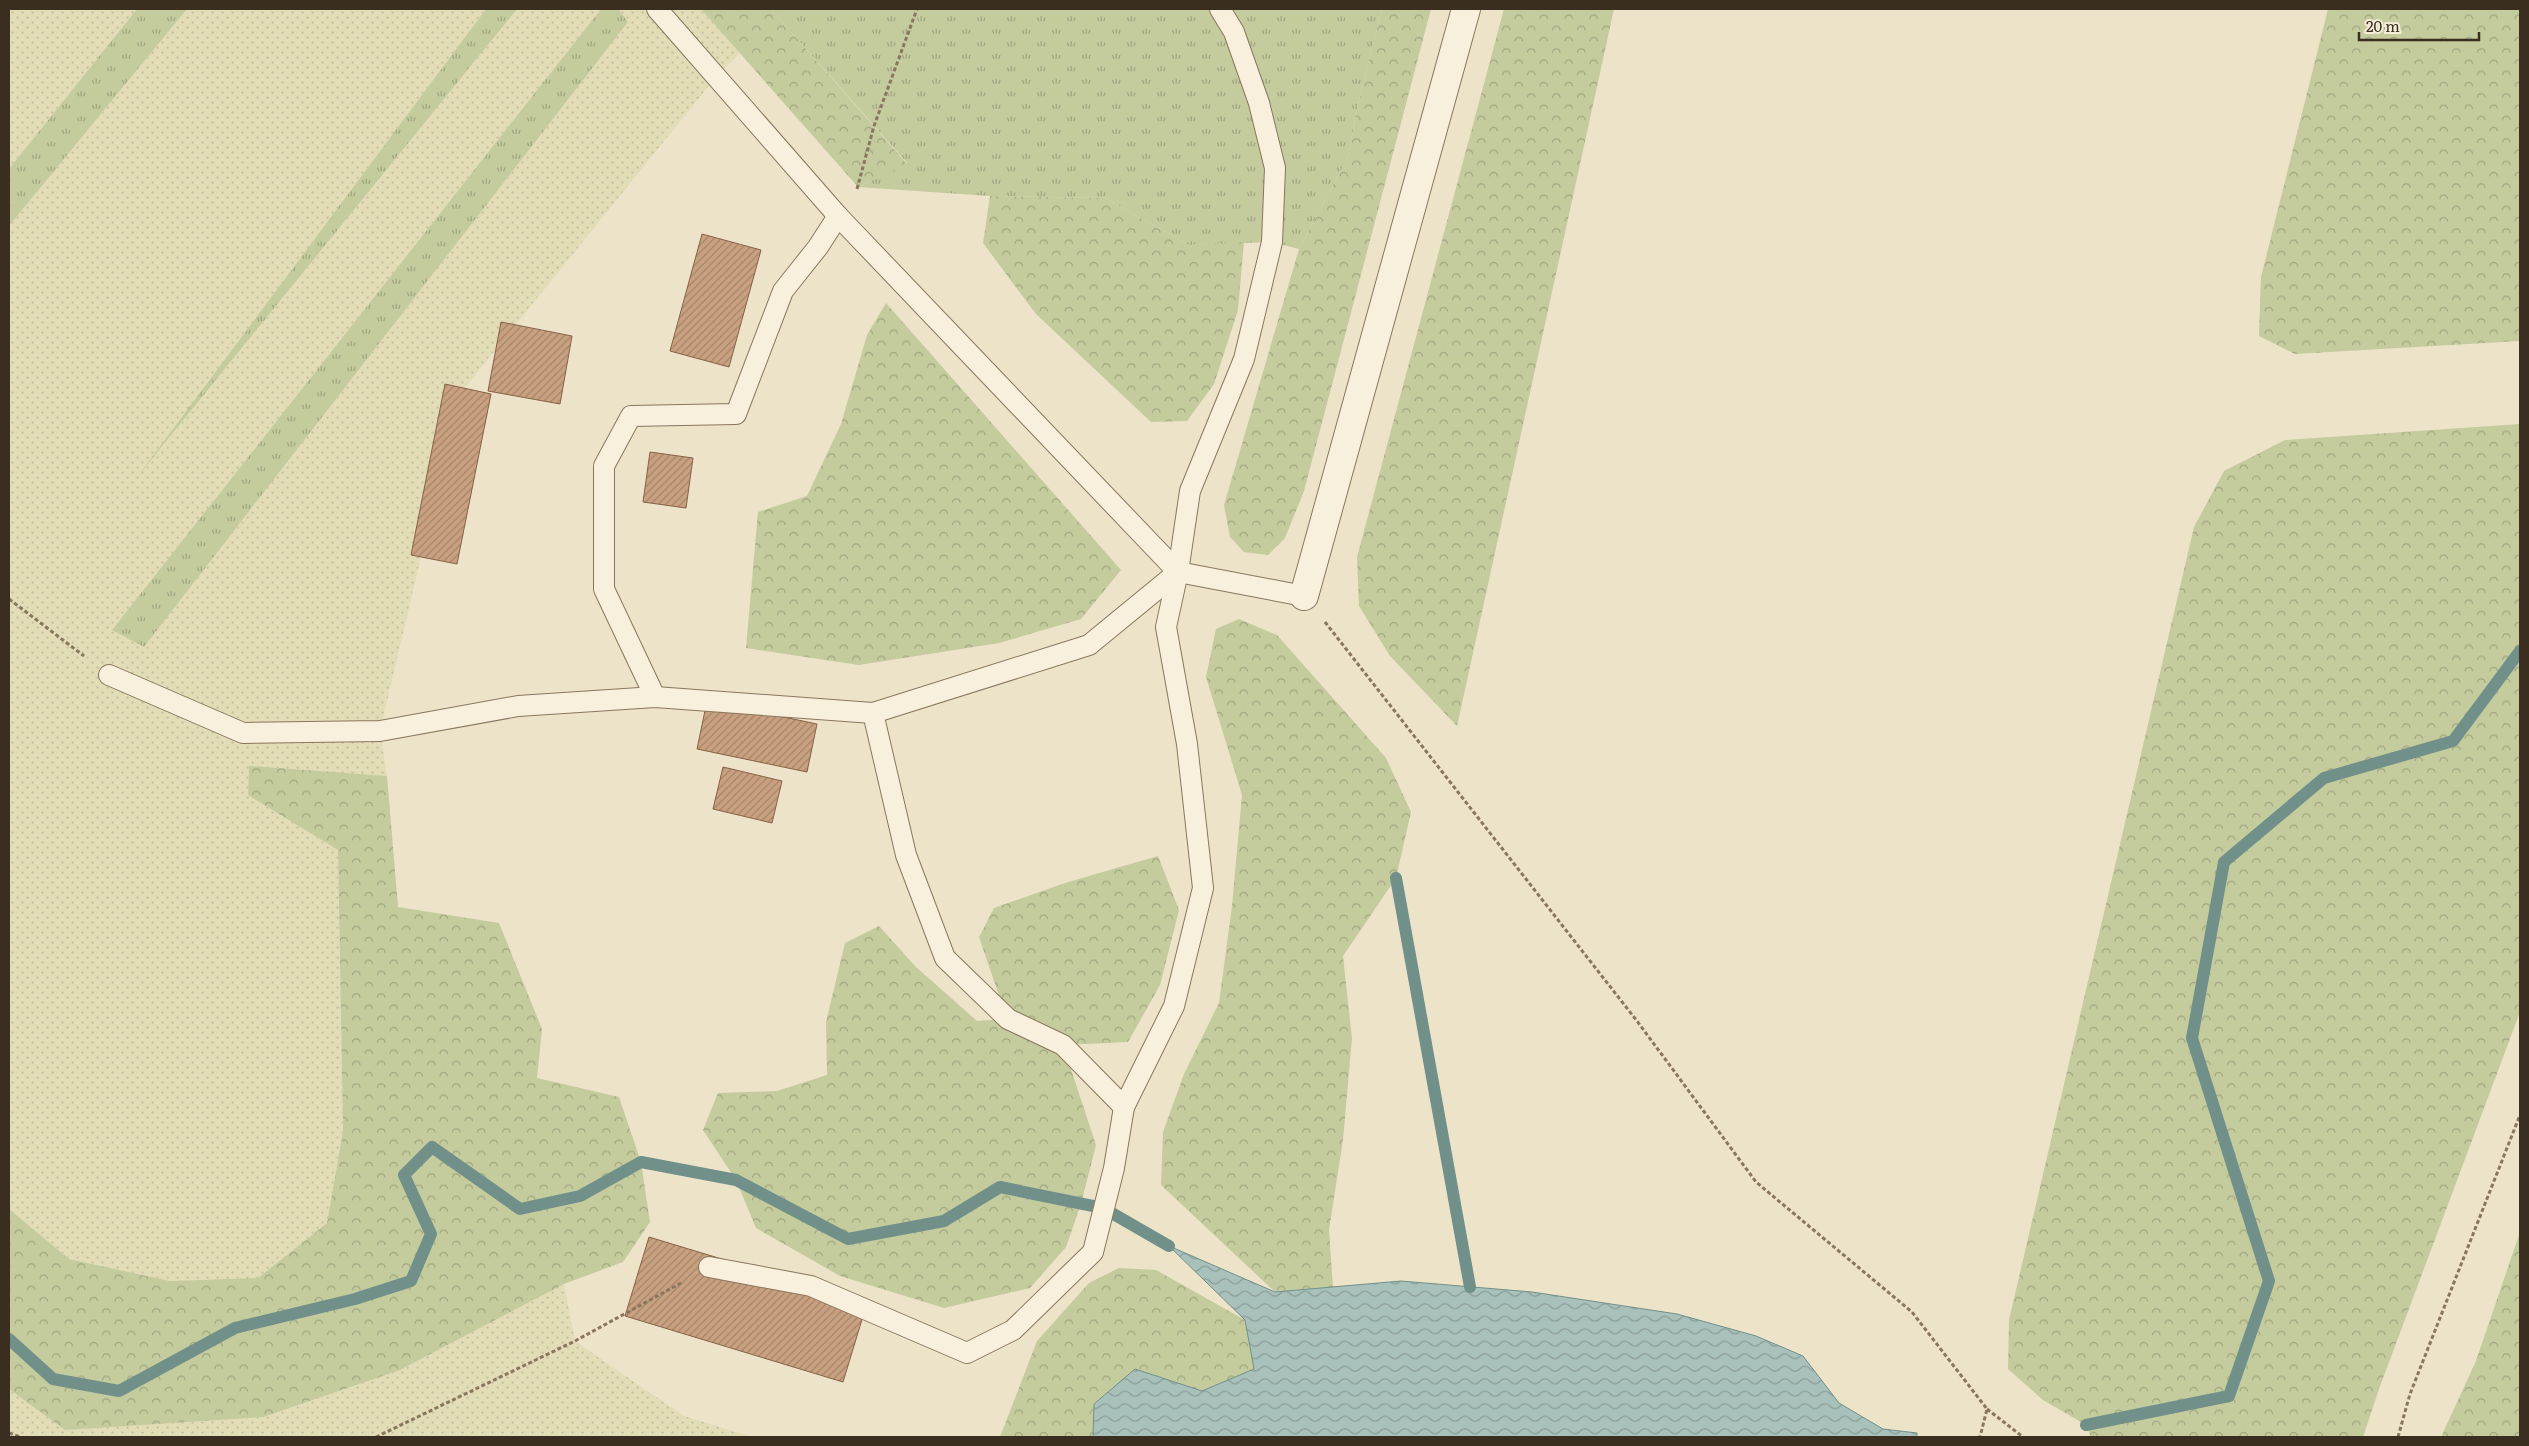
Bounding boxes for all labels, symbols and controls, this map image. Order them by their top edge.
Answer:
scale bar [2359,10,2479,42]
text: 20 m [2366,14,2400,37]

